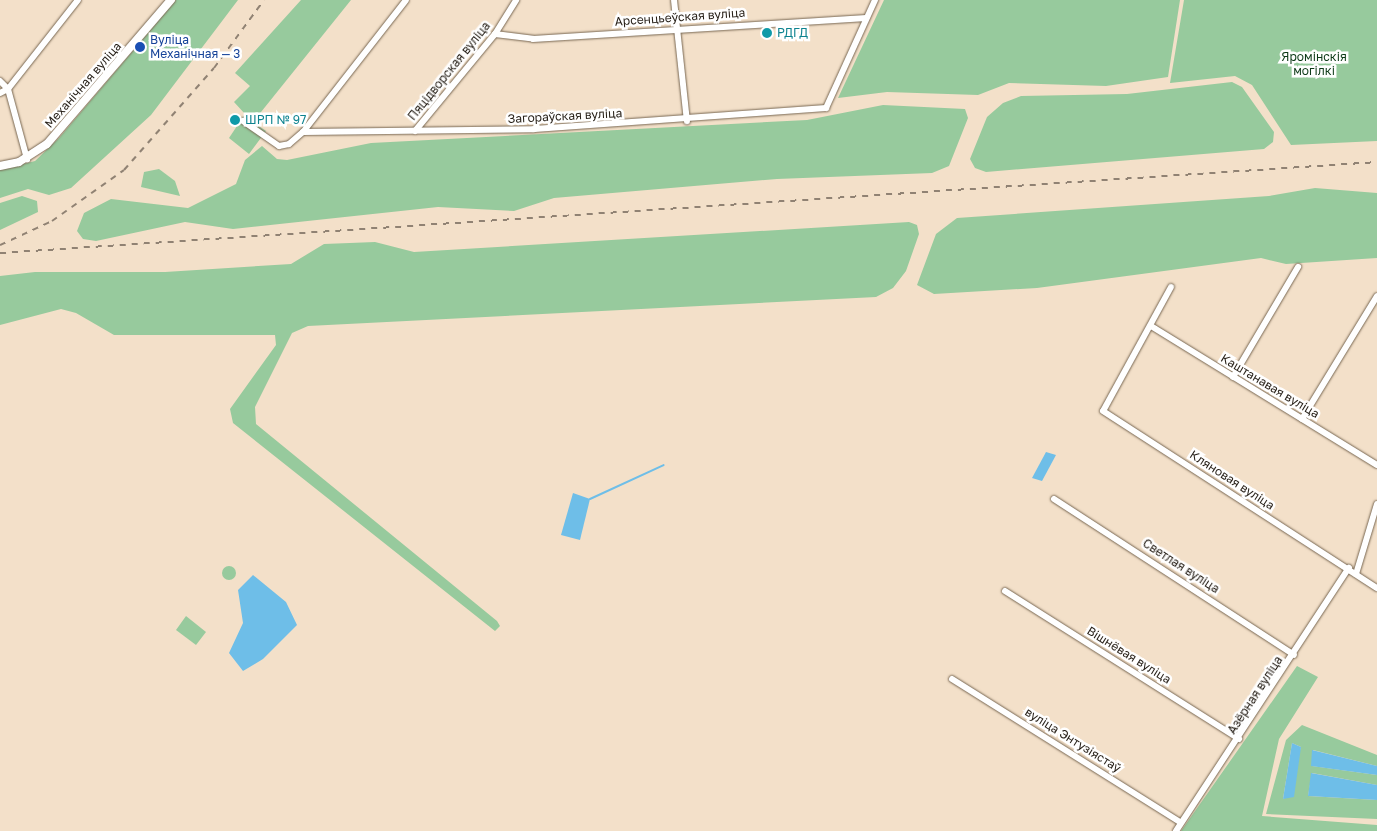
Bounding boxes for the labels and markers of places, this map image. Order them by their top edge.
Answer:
place label: РДГД [777,26,808,40]
marker: РДГД [761,27,773,39]
place label: Вуліца Механічная — 3 [150,33,240,61]
marker: Вуліца Механічная — 3 [134,41,146,53]
place label: ШРП № 97 [245,113,306,127]
marker: ШРП № 97 [229,114,241,126]

